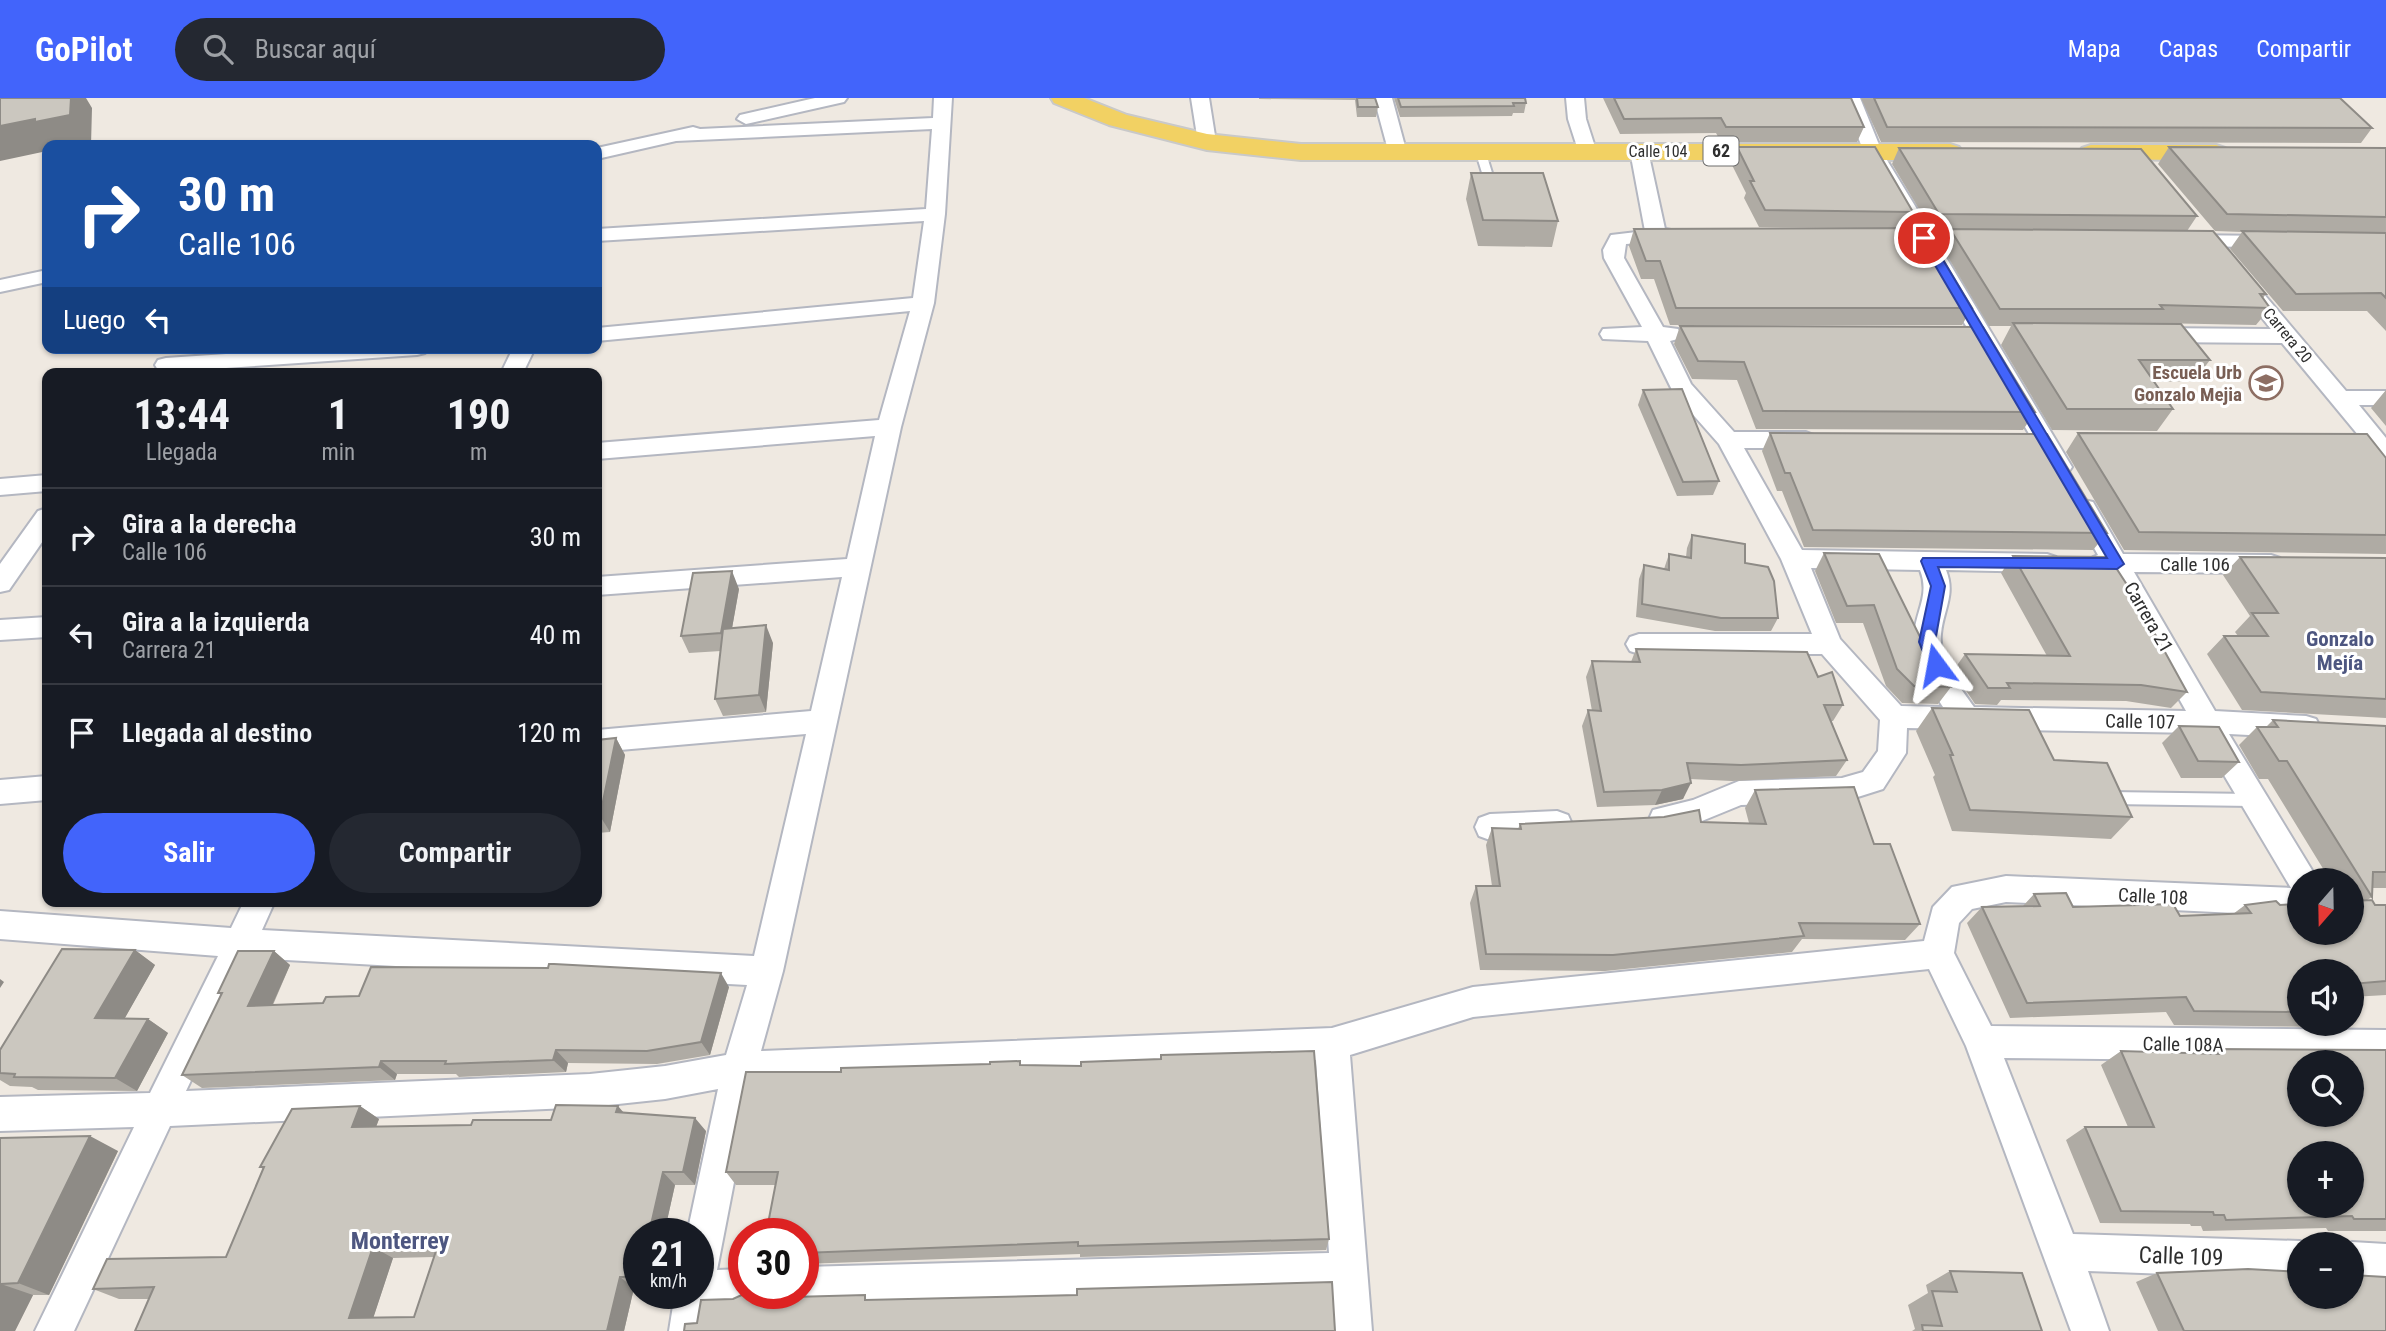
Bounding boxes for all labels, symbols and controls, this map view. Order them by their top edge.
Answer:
search box [175,18,665,81]
text: GoPilot [35,30,133,69]
icon: search [199,30,237,68]
text: Buscar aquí [255,34,376,64]
text: Mapa [2068,35,2121,63]
text: Capas [2159,35,2218,63]
text: Compartir [2256,35,2351,63]
road number: 62 [1704,136,1738,166]
street label: Calle 104 [1629,142,1688,161]
text: 30 m [178,166,275,223]
icon: right [63,168,154,259]
pin [1894,208,1954,268]
icon: arrive [1905,219,1943,257]
text: Calle 106 [178,225,296,263]
icon: left [139,301,177,339]
street label: Carrera 20 [2259,304,2316,367]
text: Luego [63,305,125,335]
place label: Escuela Urb Gonzalo Mejia [2134,361,2242,406]
school or university icon: Escuela Urb Gonzalo Mejia [2247,364,2285,402]
text: 13:44 [134,390,230,439]
text: 1 [328,390,349,439]
text: 190 [447,390,510,439]
text: Llegada [146,439,218,466]
text: min [321,439,355,466]
text: m [470,439,487,466]
text: Gira a la derecha [122,509,296,539]
icon: right [63,518,101,556]
text: 30 m [530,522,581,552]
text: Calle 106 [122,539,207,566]
street label: Calle 106 [2160,553,2230,576]
street label: Carrera 21 [2119,578,2178,657]
text: Gira a la izquierda [122,607,310,637]
icon: left [63,616,101,654]
text: 40 m [530,620,581,650]
district label: Gonzalo Mejía [2306,627,2374,675]
position arrow [1899,628,1973,702]
text: Carrera 21 [122,637,216,664]
street label: Calle 107 [2105,709,2175,734]
icon: arrive [63,714,101,752]
text: Llegada al destino [122,718,312,748]
text: 120 m [517,718,581,748]
button: Salir [63,813,315,893]
button: Compartir [329,813,581,893]
north arrow [2287,868,2364,945]
map controls [2287,868,2364,1309]
street label: Calle 108 [2117,883,2189,910]
button: sound [2287,959,2364,1036]
street label: Calle 108A [2142,1032,2224,1057]
button: search [2287,1050,2364,1127]
button: + [2287,1141,2364,1218]
speed limit sign: 30 [728,1218,819,1309]
district label: Monterrey [351,1227,450,1255]
button: − [2287,1232,2364,1309]
text: 21 [651,1234,686,1275]
street label: Calle 109 [2138,1242,2224,1271]
text: km/h [650,1270,687,1291]

